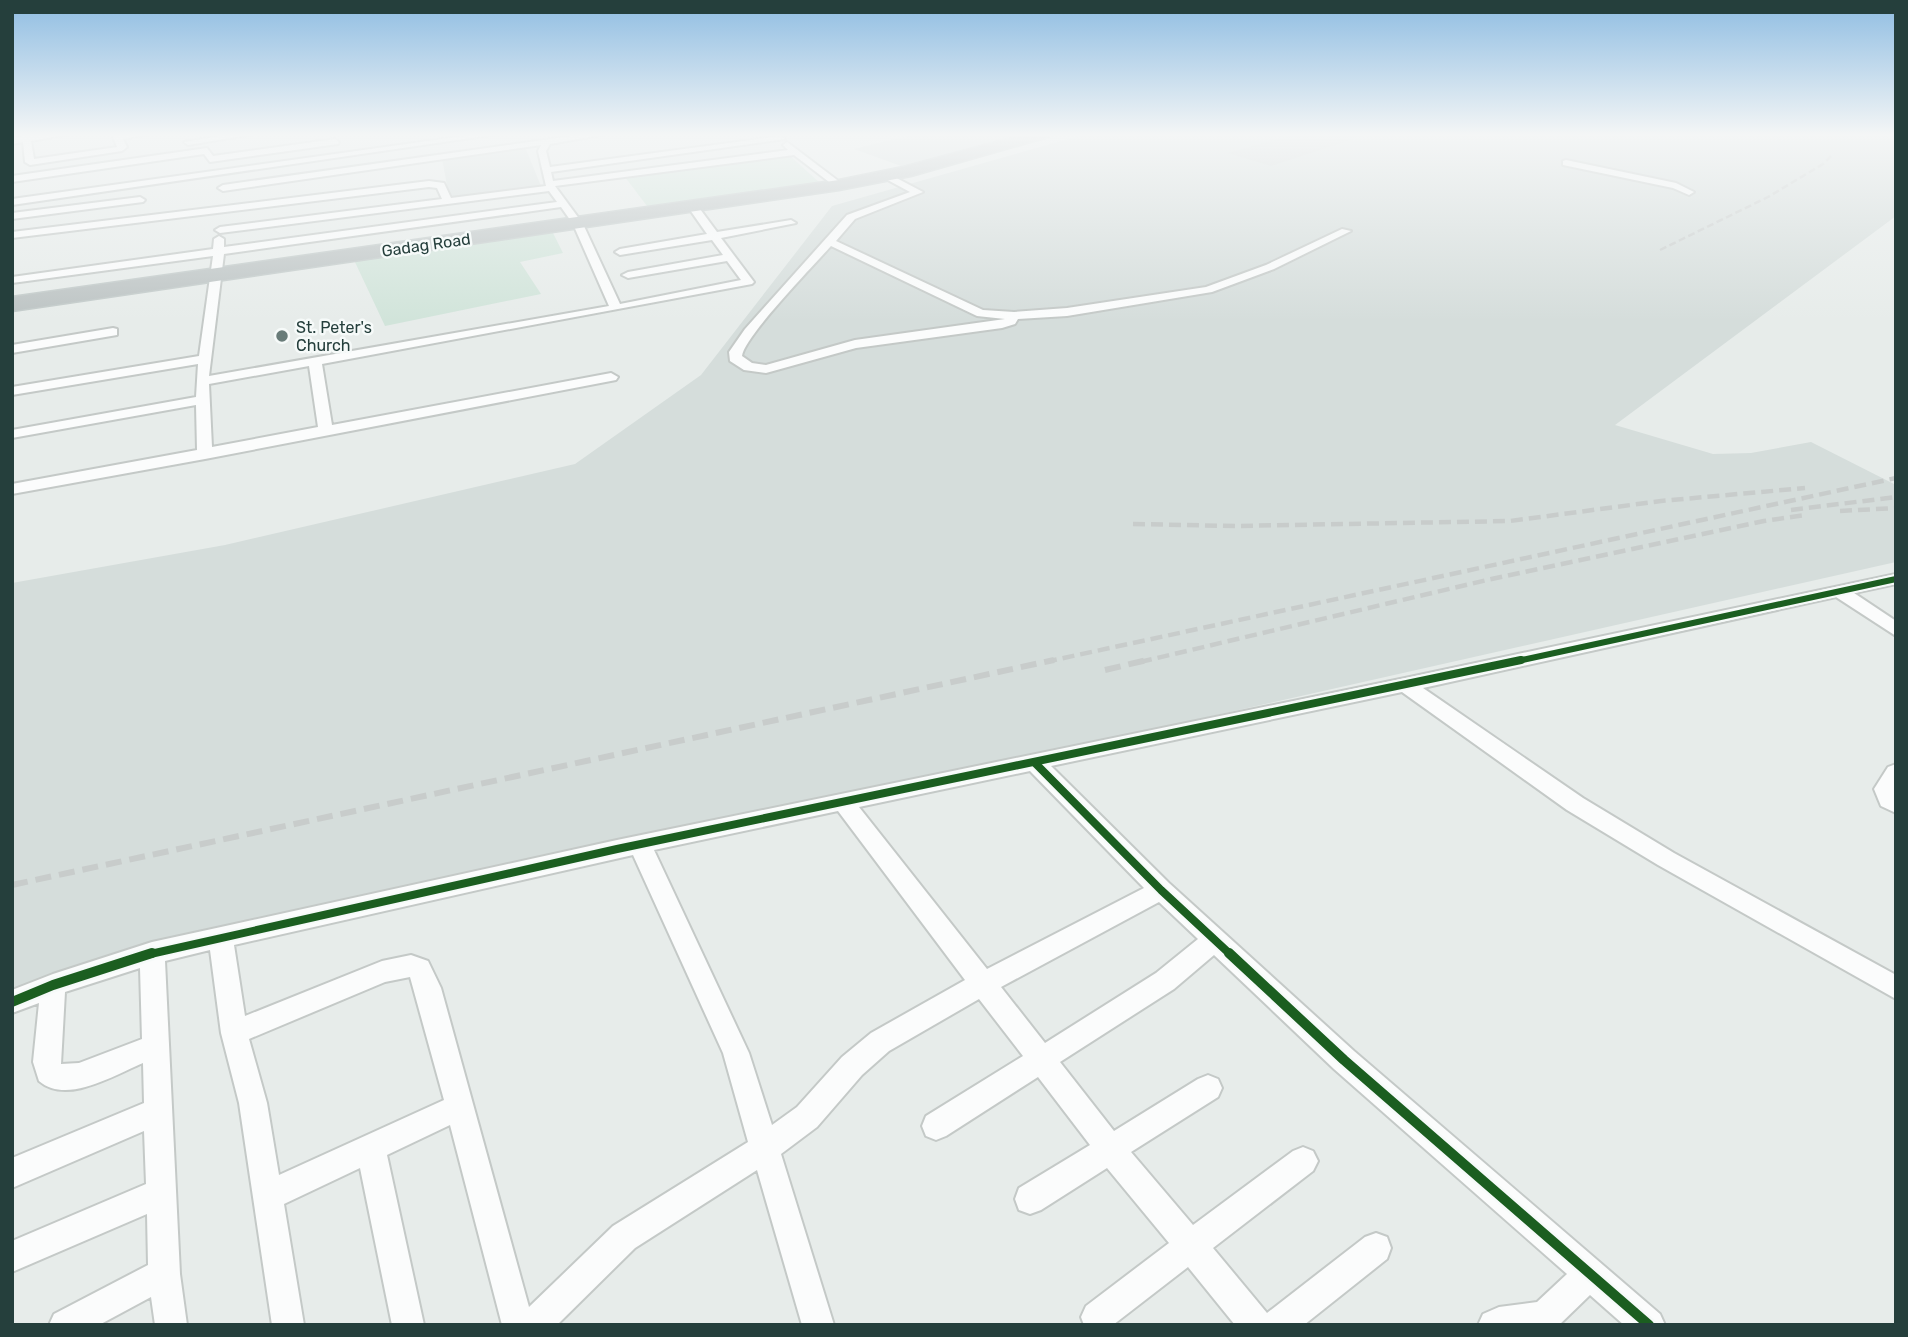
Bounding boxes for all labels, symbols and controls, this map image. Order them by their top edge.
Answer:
street label: Gadag Road [380,229,472,261]
place label: St. Peter's Church [296,318,372,355]
marker: St. Peter's Church [274,328,290,344]

